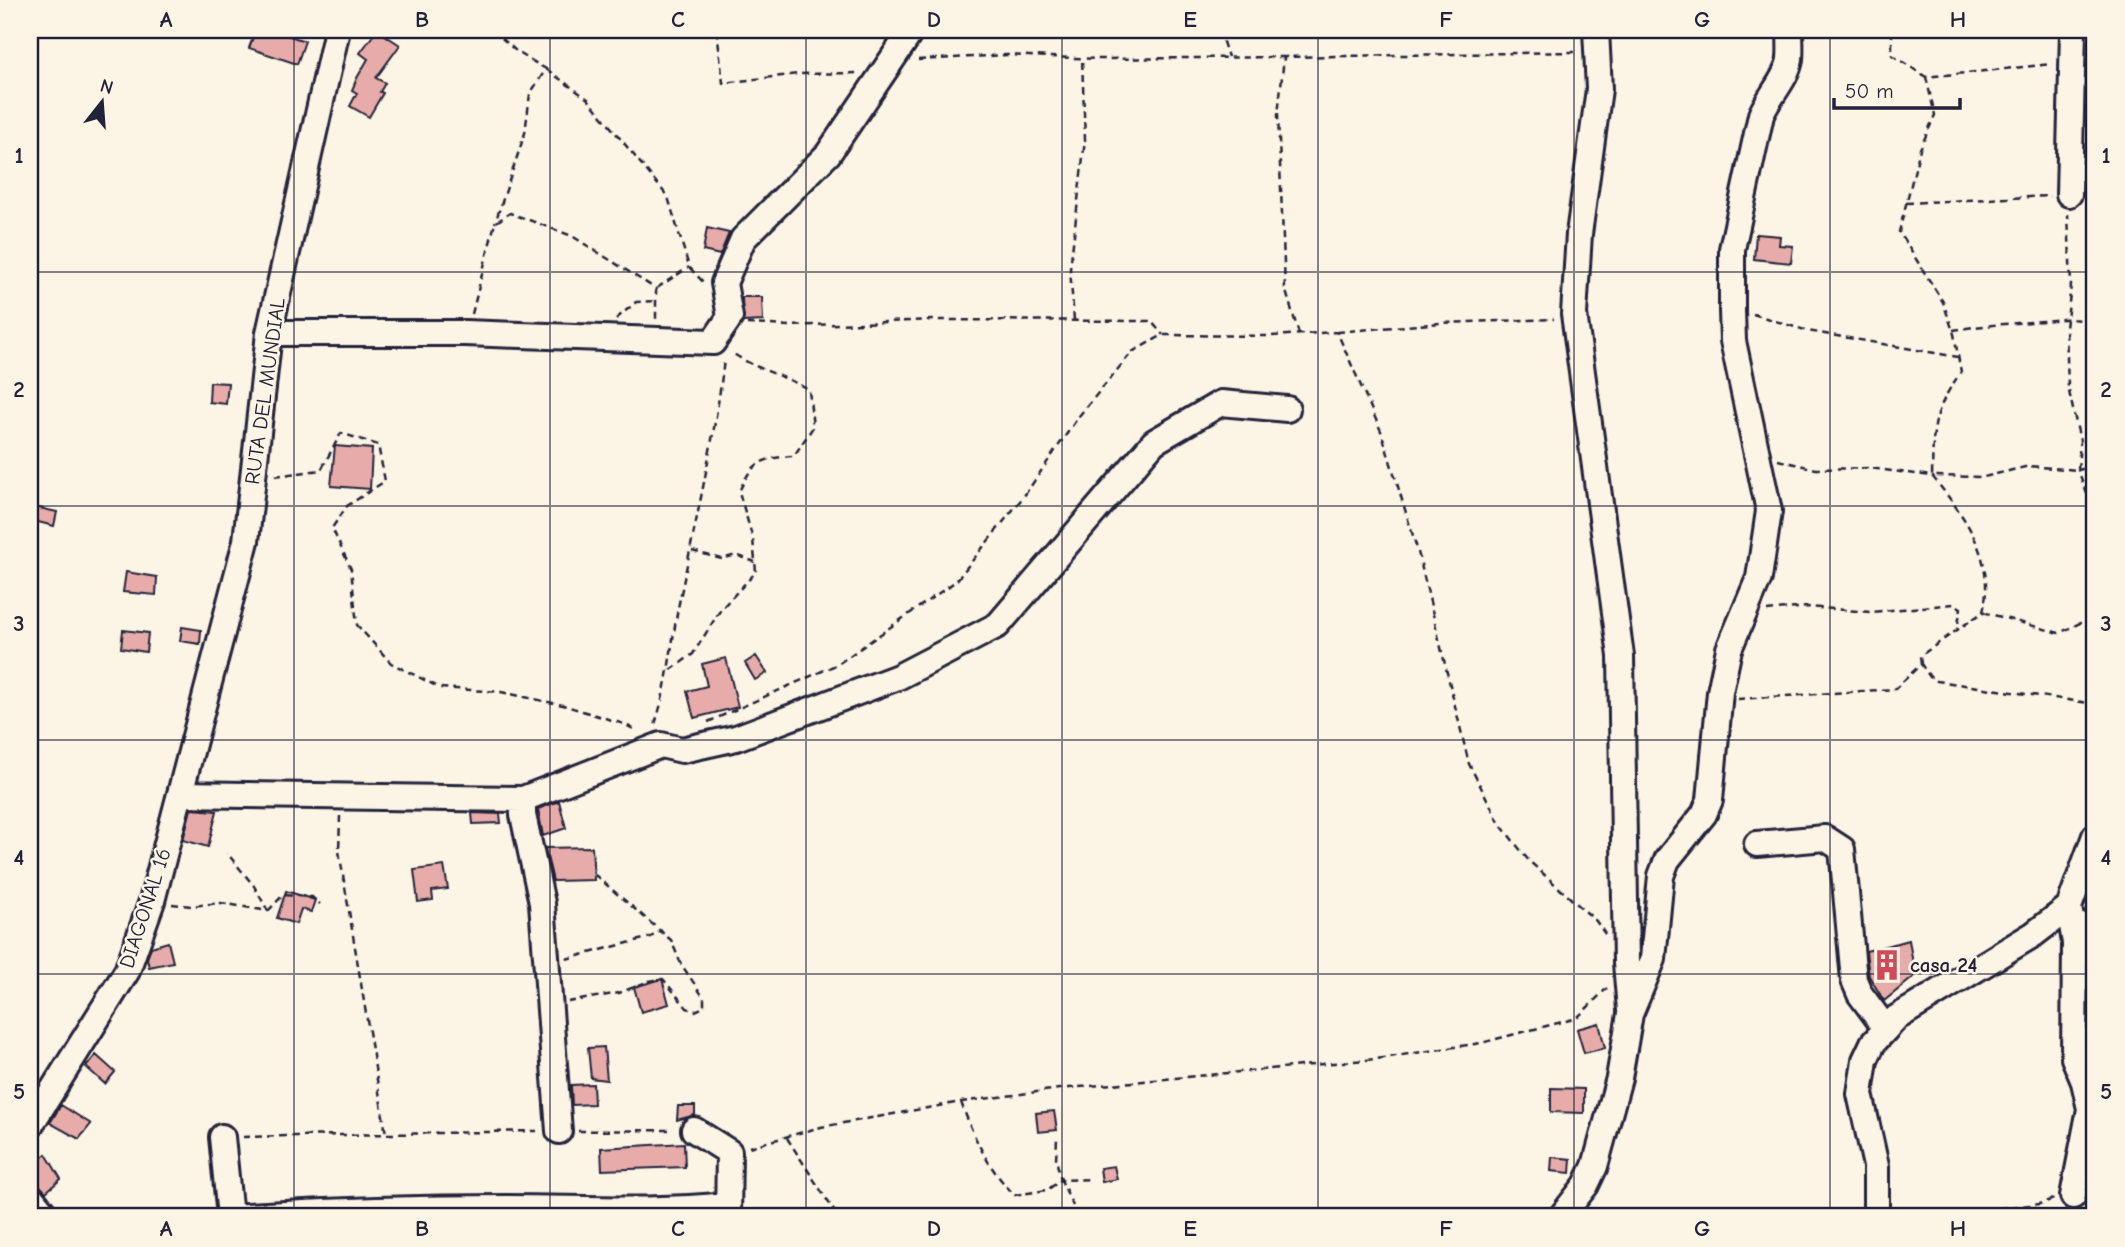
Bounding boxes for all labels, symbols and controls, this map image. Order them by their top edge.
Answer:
text: A [160,6,173,33]
text: B [415,6,429,33]
text: C [671,6,685,33]
text: D [927,6,941,33]
text: E [1183,6,1197,33]
text: F [1439,6,1453,33]
text: G [1694,6,1710,33]
text: H [1950,6,1966,33]
north arrow [66,66,136,136]
scale bar [1834,66,1960,110]
text: N [98,74,116,99]
text: 50 m [1845,79,1894,103]
text: 1 [14,142,24,169]
text: 1 [2101,142,2111,169]
street label: RUTA DEL MUNDIAL [240,296,290,486]
text: 2 [13,376,25,403]
text: 2 [2100,376,2112,403]
text: 3 [13,610,25,637]
text: 3 [2100,610,2112,637]
text: 4 [14,844,25,871]
text: 4 [2101,844,2112,871]
street label: DIAGONAL 16 [114,845,176,971]
building icon: casa 24 [1870,948,1904,982]
place label: casa 24 [1910,953,1977,977]
text: 5 [13,1078,25,1105]
text: 5 [2100,1078,2112,1105]
text: A [160,1215,173,1242]
text: B [415,1215,429,1242]
text: C [671,1215,685,1242]
text: D [927,1215,941,1242]
text: E [1183,1215,1197,1242]
text: F [1439,1215,1453,1242]
text: G [1694,1215,1710,1242]
text: H [1950,1215,1966,1242]

